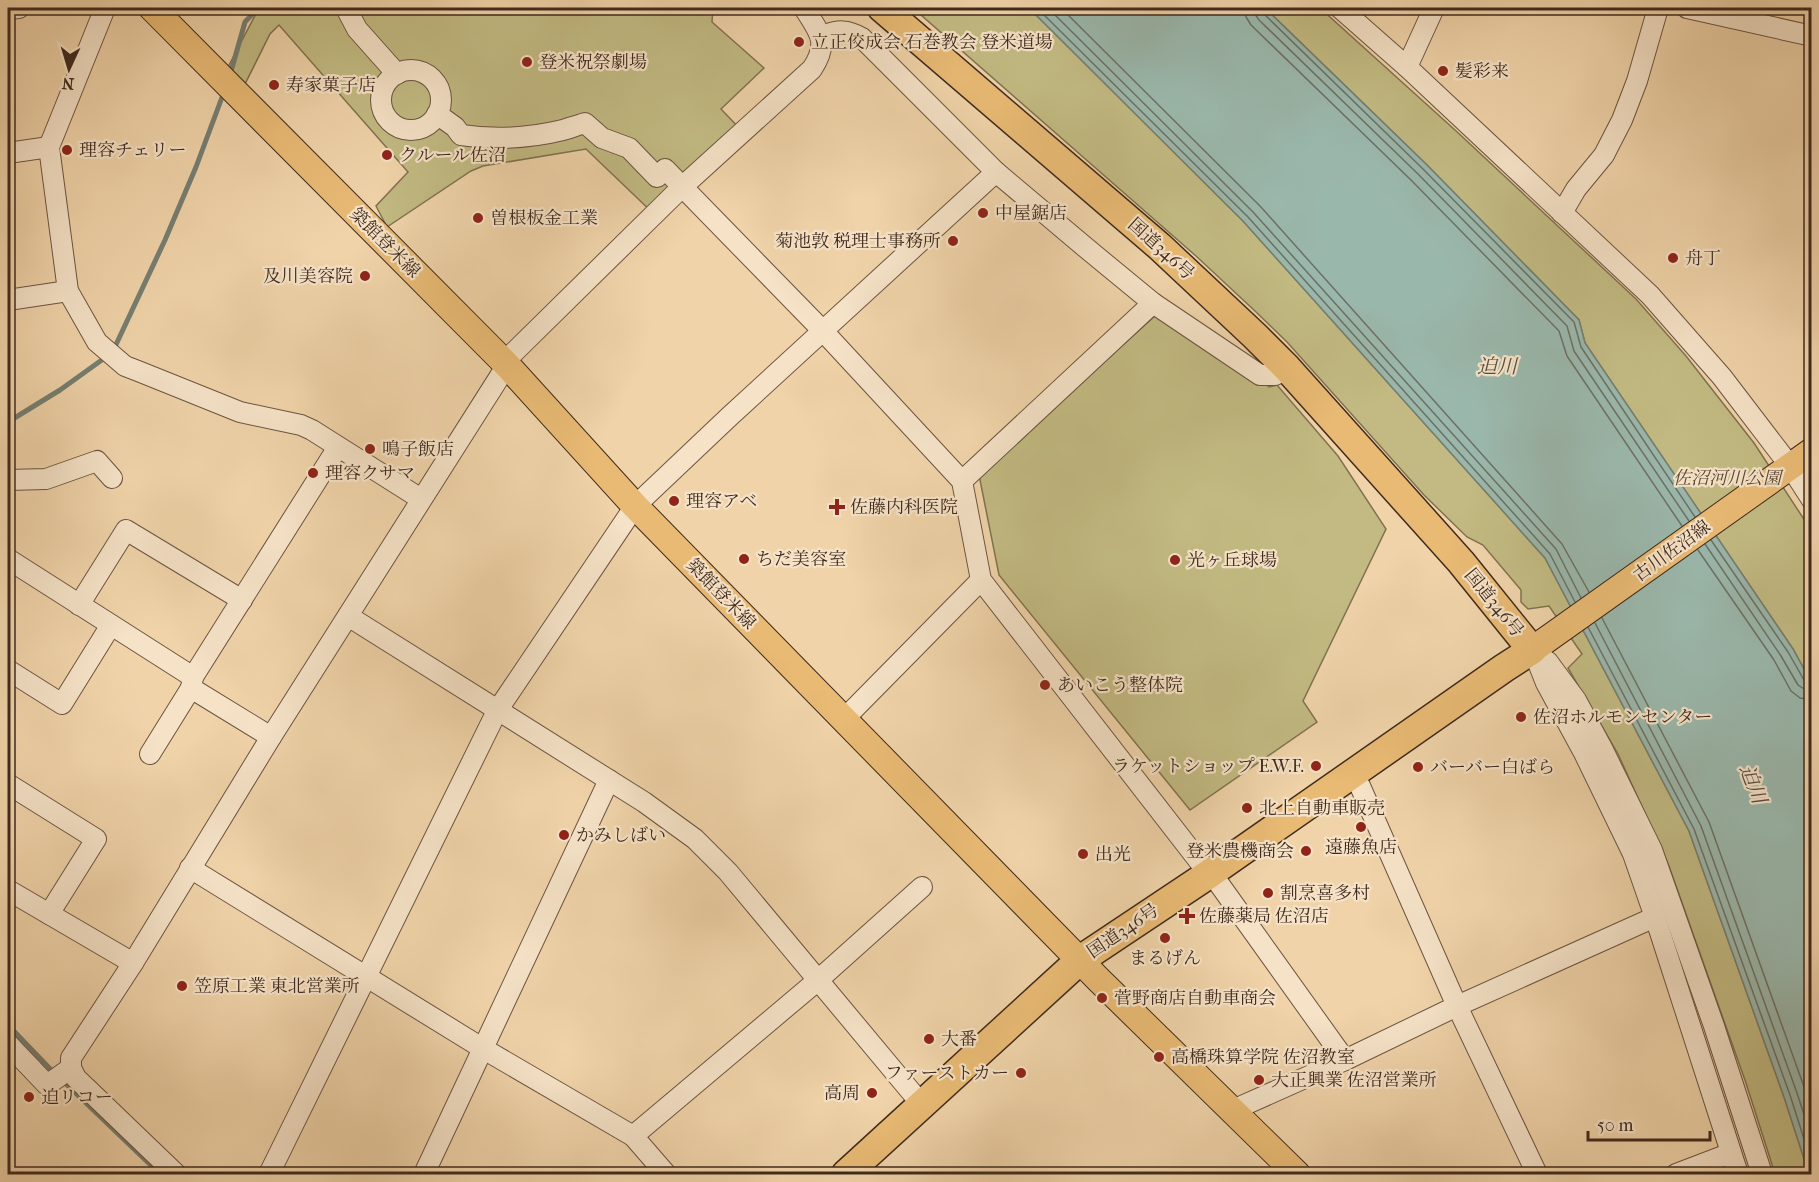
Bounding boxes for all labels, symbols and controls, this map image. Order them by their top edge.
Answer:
place label: 立正佼成会 石巻教会 登米道場 [811,32,1053,53]
marker: 立正佼成会 石巻教会 登米道場 [792,35,806,49]
north arrow [39,39,99,99]
place label: 登米祝祭劇場 [539,52,647,73]
marker: 登米祝祭劇場 [520,55,534,69]
place label: 髪彩来 [1455,61,1509,82]
marker: 髪彩来 [1436,64,1450,78]
text: N [60,74,75,93]
place label: 寿家菓子店 [286,75,376,96]
marker: 寿家菓子店 [267,78,281,92]
place label: 理容チェリー [79,140,186,161]
marker: 理容チェリー [60,143,74,157]
place label: クルール佐沼 [399,145,506,166]
marker: クルール佐沼 [380,148,394,162]
place label: 中屋鋸店 [995,203,1067,224]
street label: 築館登米線 [346,204,424,282]
marker: 中屋鋸店 [976,206,990,220]
place label: 曽根板金工業 [490,208,598,229]
marker: 曽根板金工業 [471,211,485,225]
street label: 国道346号 [1124,214,1198,284]
place label: 菊池敦 税理士事務所 [775,231,941,252]
marker: 菊池敦 税理士事務所 [946,234,960,248]
place label: 舟丁 [1685,248,1721,269]
marker: 舟丁 [1666,251,1680,265]
place label: 及川美容院 [263,266,353,287]
marker: 及川美容院 [358,269,372,283]
water label: 迫川 [1477,355,1519,378]
place label: 鳴子飯店 [382,439,454,460]
marker: 鳴子飯店 [363,442,377,456]
place label: 理容クサマ [325,463,415,484]
marker: 理容クサマ [306,466,320,480]
park label: 佐沼河川公園 [1673,468,1784,489]
place label: 理容アベ [686,491,757,512]
marker: 理容アベ [667,494,681,508]
place label: 佐藤内科医院 [850,497,958,518]
marker: 佐藤内科医院 [828,498,846,516]
street label: 古川佐沼線 [1629,516,1715,586]
place label: ちだ美容室 [756,549,846,570]
place label: 光ヶ丘球場 [1187,550,1277,571]
marker: ちだ美容室 [737,552,751,566]
marker: 光ヶ丘球場 [1168,553,1182,567]
street label: 築館登米線 [682,554,760,634]
street label: 国道346号 [1460,565,1528,641]
place label: あいこう整体院 [1057,675,1183,696]
marker: あいこう整体院 [1038,678,1052,692]
place label: 佐沼ホルモンセンター [1533,707,1712,728]
marker: 佐沼ホルモンセンター [1514,710,1528,724]
place label: ラケットショップ E.W.F. [1112,756,1304,777]
place label: バーバー白ばら [1430,757,1555,778]
marker: ラケットショップ E.W.F. [1309,759,1323,773]
marker: バーバー白ばら [1411,760,1425,774]
water label: 迫川 [1735,761,1772,809]
place label: 北上自動車販売 [1259,798,1385,819]
marker: 北上自動車販売 [1240,801,1254,815]
marker: 遠藤魚店 [1354,820,1368,834]
place label: かみしばい [576,825,666,846]
marker: かみしばい [557,828,571,842]
place label: 遠藤魚店 [1325,837,1397,858]
place label: 登米農機商会 [1186,841,1294,862]
place label: 出光 [1095,844,1131,865]
marker: 登米農機商会 [1299,844,1313,858]
marker: 出光 [1076,847,1090,861]
place label: 割烹喜多村 [1280,883,1370,904]
marker: 割烹喜多村 [1261,886,1275,900]
street label: 国道346号 [1083,899,1163,963]
place label: 佐藤薬局 佐沼店 [1199,906,1329,927]
marker: 佐藤薬局 佐沼店 [1180,909,1194,923]
marker: まるげん [1158,931,1172,945]
place label: まるげん [1129,948,1201,969]
place label: 笠原工業 東北営業所 [194,976,360,997]
marker: 笠原工業 東北営業所 [175,979,189,993]
place label: 菅野商店自動車商会 [1114,988,1276,1009]
marker: 菅野商店自動車商会 [1095,991,1109,1005]
place label: 大番 [941,1029,977,1050]
marker: 大番 [922,1032,936,1046]
place label: 高橋珠算学院 佐沼教室 [1171,1047,1355,1068]
marker: 高橋珠算学院 佐沼教室 [1152,1050,1166,1064]
place label: ファーストカー [885,1063,1009,1084]
marker: ファーストカー [1014,1066,1028,1080]
place label: 大正興業 佐沼営業所 [1271,1070,1437,1091]
marker: 大正興業 佐沼営業所 [1252,1073,1266,1087]
place label: 高周 [824,1083,860,1104]
marker: 高周 [865,1086,879,1100]
place label: 迫リコー [41,1087,113,1108]
marker: 迫リコー [22,1090,36,1104]
scale bar [1588,1104,1710,1142]
text: 50 m [1597,1115,1634,1136]

